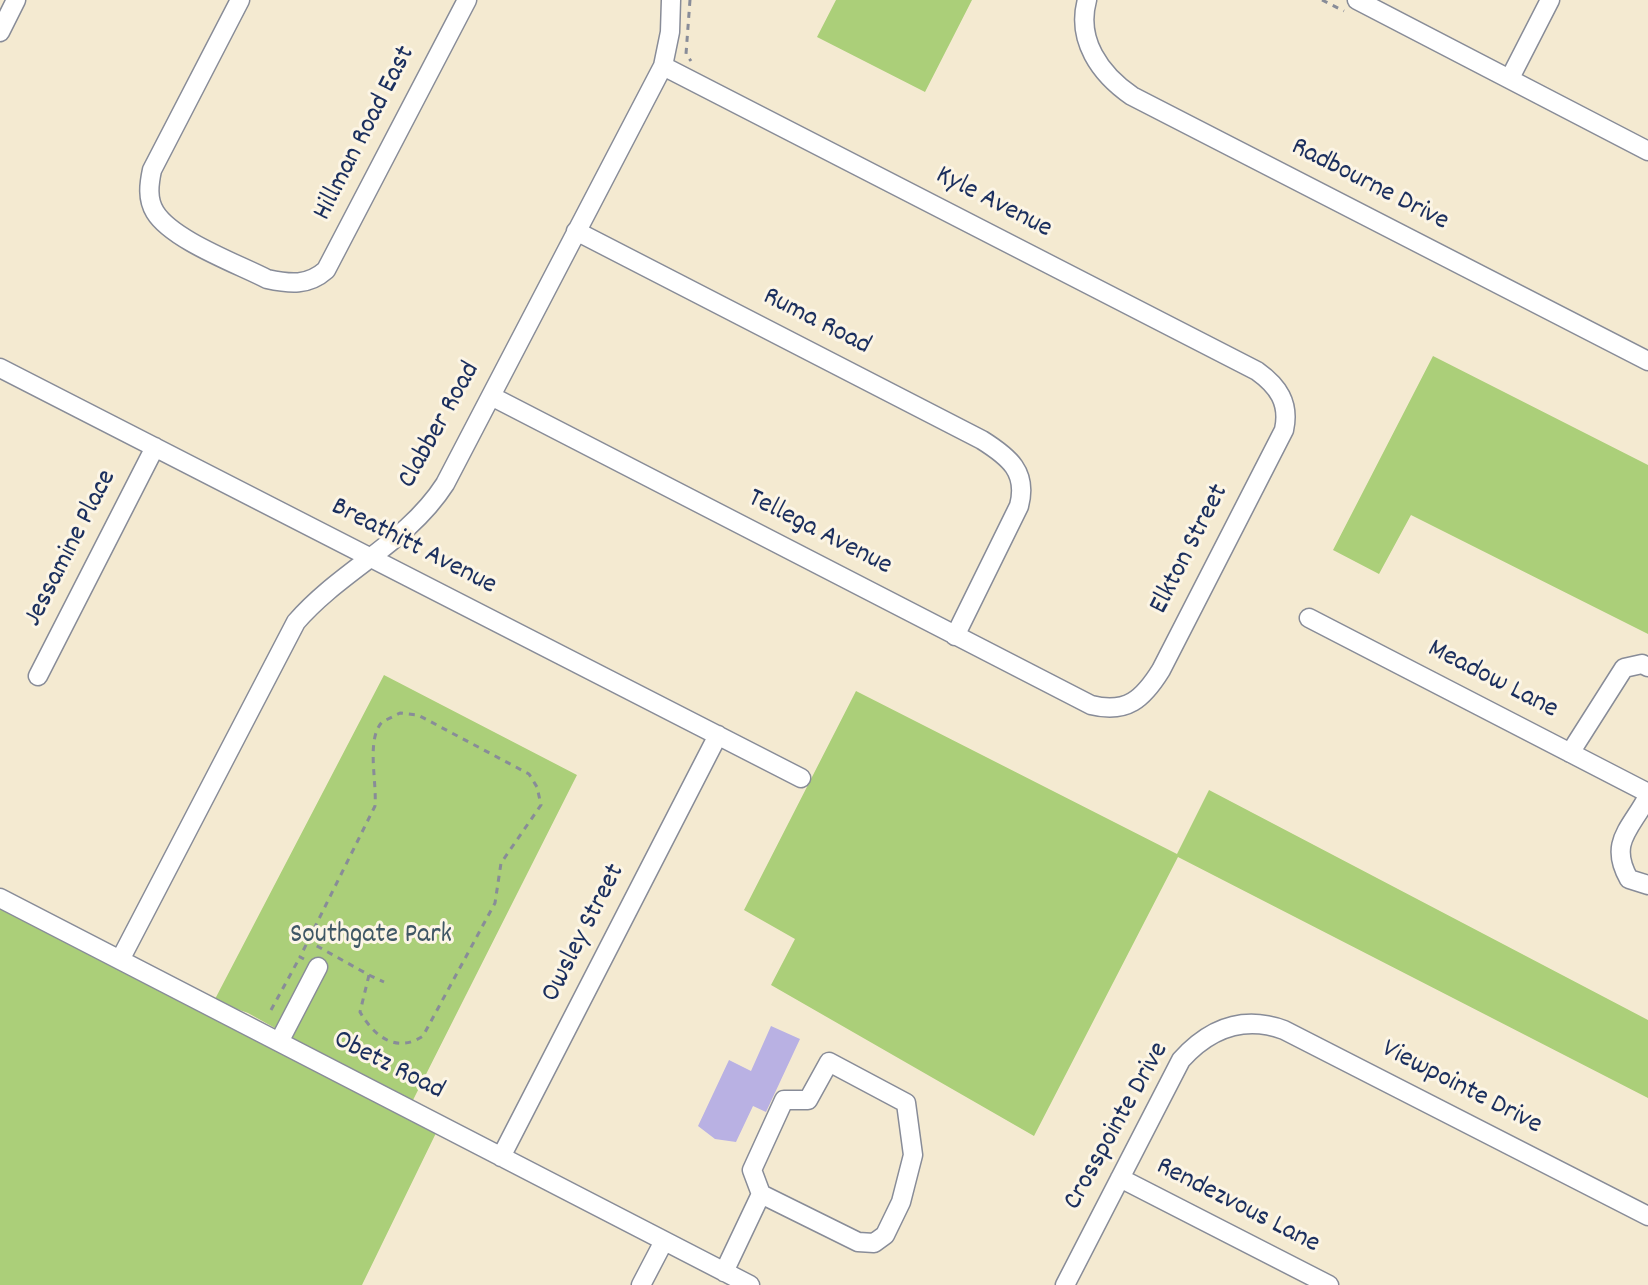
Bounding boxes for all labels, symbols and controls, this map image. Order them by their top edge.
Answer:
street label: Hillman Road East [308,41,424,227]
street label: Radbourne Drive [1284,132,1454,240]
street label: Kyle Avenue [929,160,1057,248]
street label: Ruma Road [756,282,876,364]
street label: Clabber Road [393,357,489,495]
street label: Jessamine Place [18,465,126,633]
street label: Elkton Street [1144,480,1238,620]
street label: Tellega Avenue [741,483,897,585]
street label: Breathitt Avenue [325,492,501,604]
street label: Meadow Lane [1421,634,1563,728]
street label: Owsley Street [536,859,634,1009]
park label: Southgate Park [290,920,452,954]
street label: Obetz Road [327,1025,449,1109]
street label: Viewpointe Drive [1375,1034,1547,1144]
street label: Crosspointe Drive [1058,1037,1178,1217]
street label: Rendezvous Lane [1150,1151,1324,1263]

